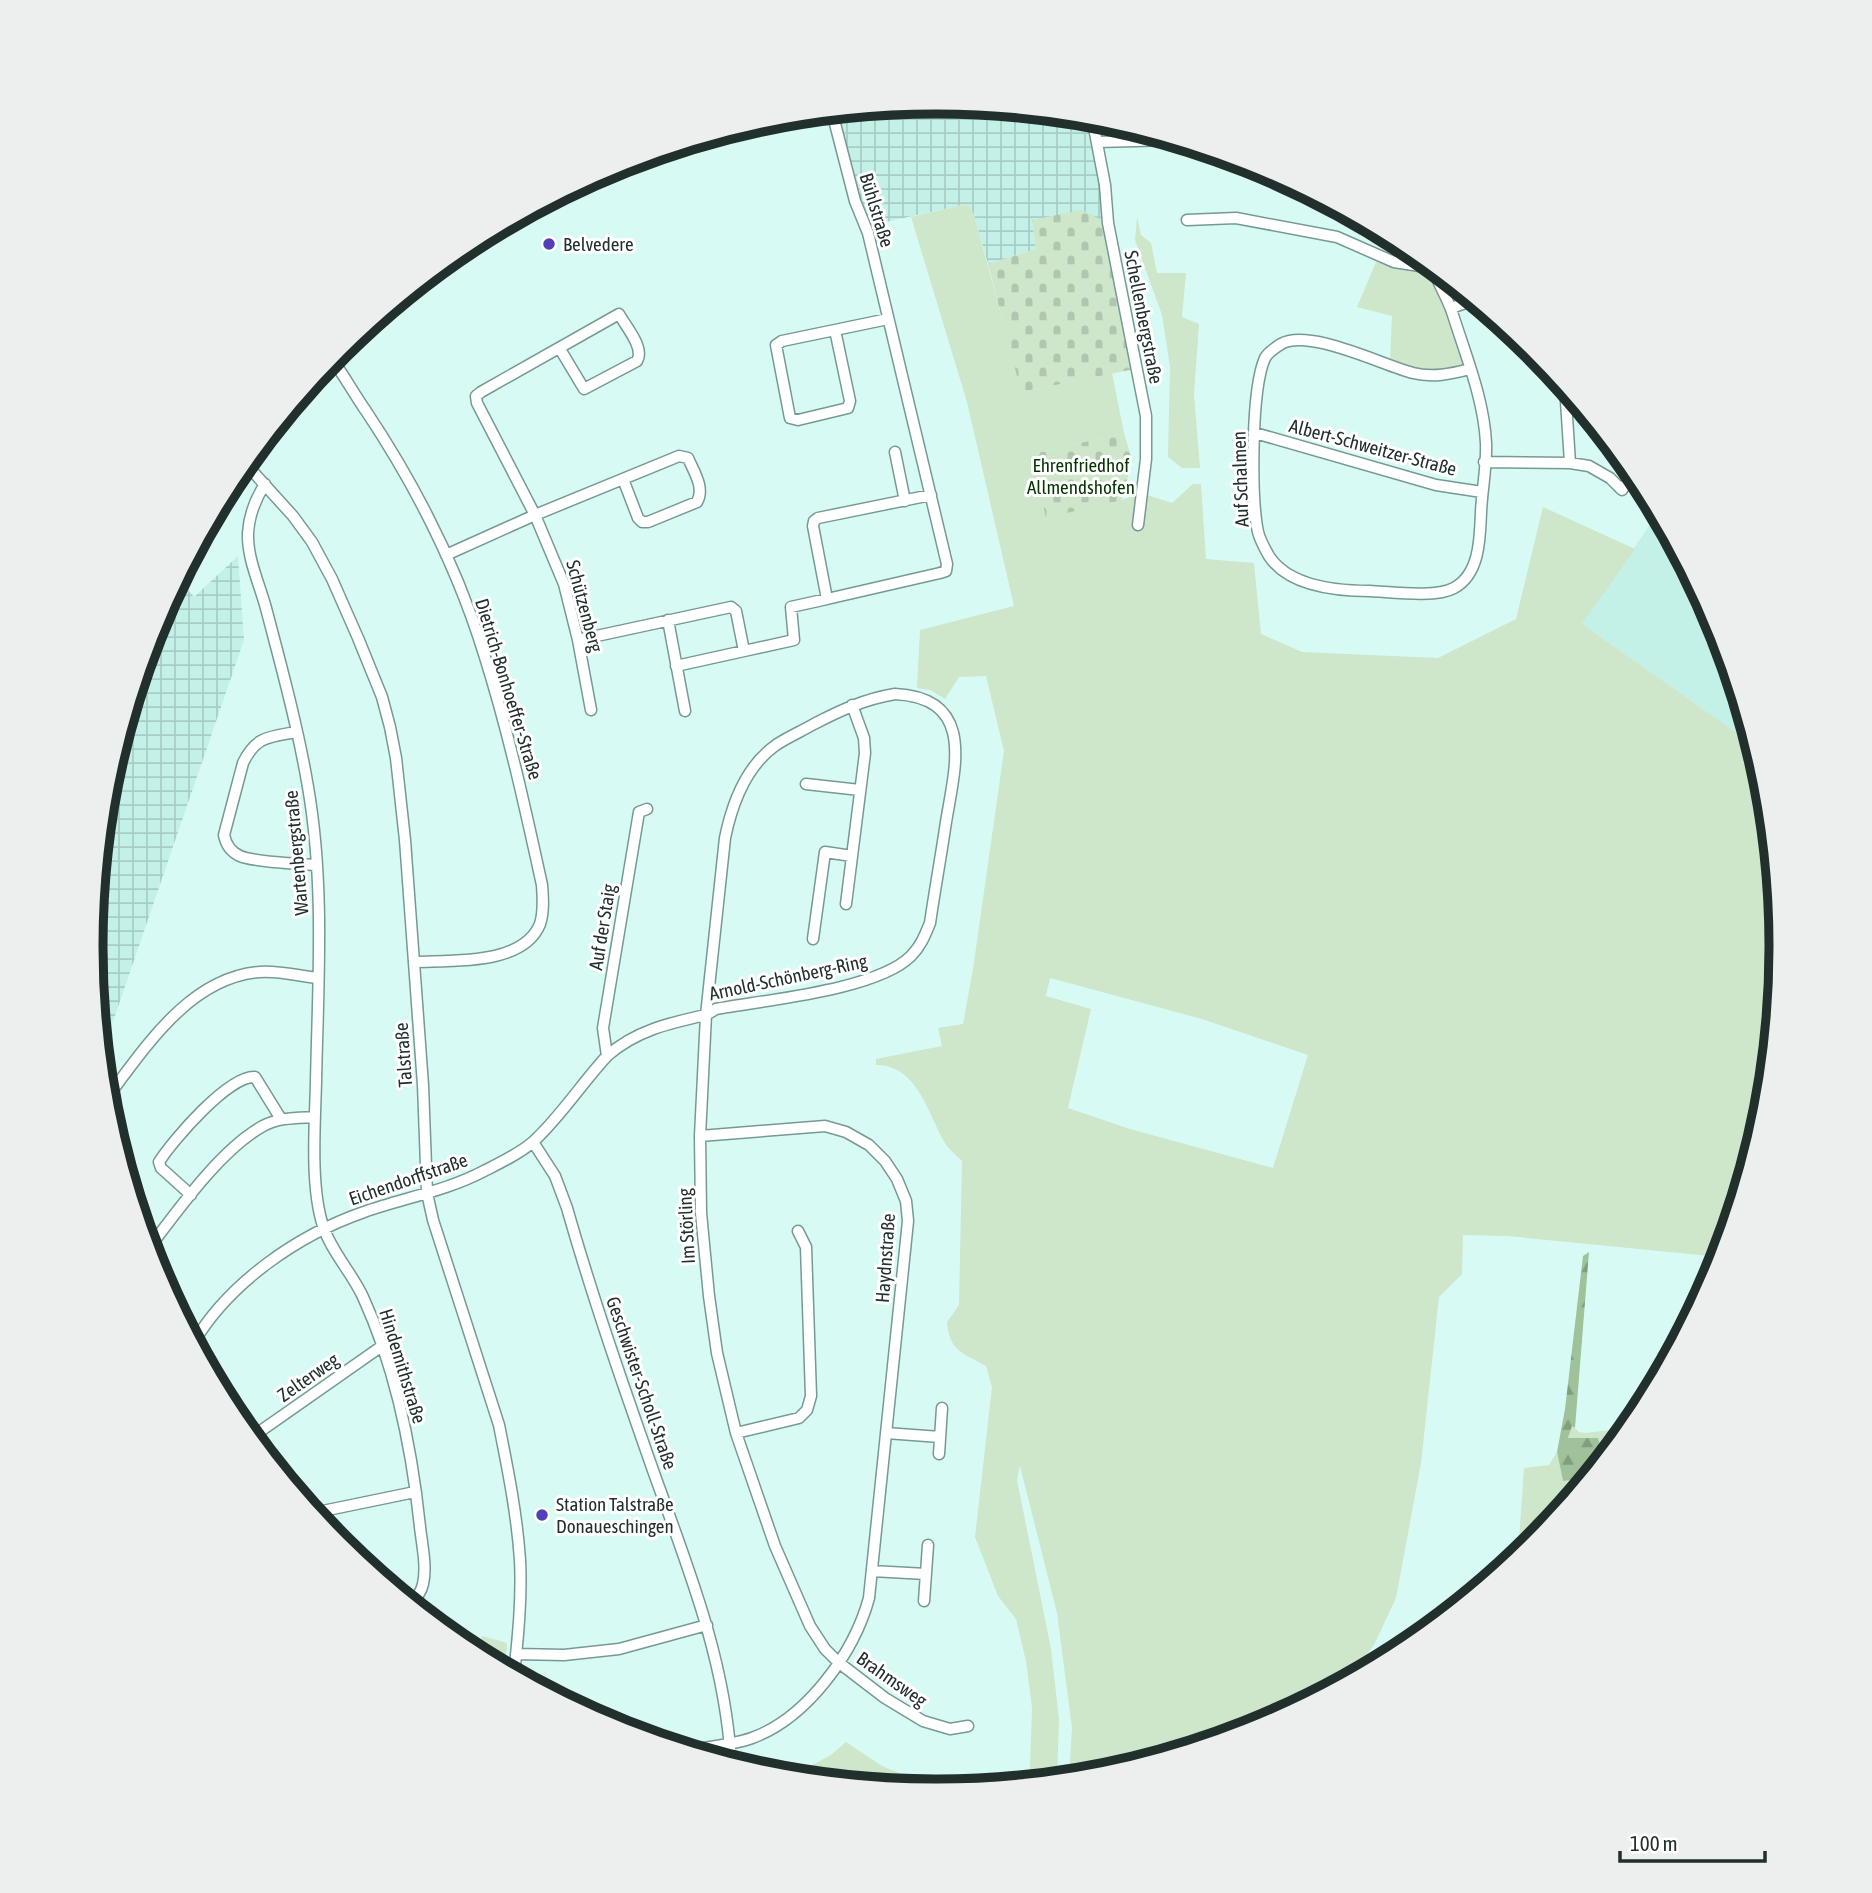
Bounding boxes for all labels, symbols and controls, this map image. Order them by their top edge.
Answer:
street label: Bühlstraße [855,170,899,250]
place label: Belvedere [563,233,634,255]
marker: Belvedere [541,236,557,252]
street label: Schellenbergstraße [1120,249,1168,385]
street label: Albert-Schweitzer-Straße [1287,414,1459,480]
street label: Auf Schalmen [1227,431,1253,527]
park label: Ehrenfriedhof Allmendshofen [1027,454,1135,498]
street label: Schützenberg [562,558,608,655]
street label: Dietrich-Bonhoeffer-Straße [471,596,547,782]
street label: Wartenbergstraße [280,790,312,916]
street label: Auf der Staig [584,882,620,972]
street label: Arnold-Schönberg-Ring [707,949,870,1004]
street label: Talstraße [390,1022,416,1088]
street label: Eichendorffstraße [346,1148,470,1210]
street label: Im Störling [673,1187,699,1264]
street label: Haydnstraße [871,1213,899,1303]
street label: Geschwister-Scholl-Straße [602,1294,682,1472]
street label: Hindemithstraße [375,1306,431,1426]
street label: Zelterweg [273,1348,344,1406]
place label: Station Talstraße Donaueschingen [556,1493,674,1537]
marker: Station Talstraße Donaueschingen [534,1507,550,1523]
street label: Brahmsweg [853,1647,932,1712]
scale bar [1620,1820,1765,1864]
text: 100 m [1630,1831,1678,1855]

